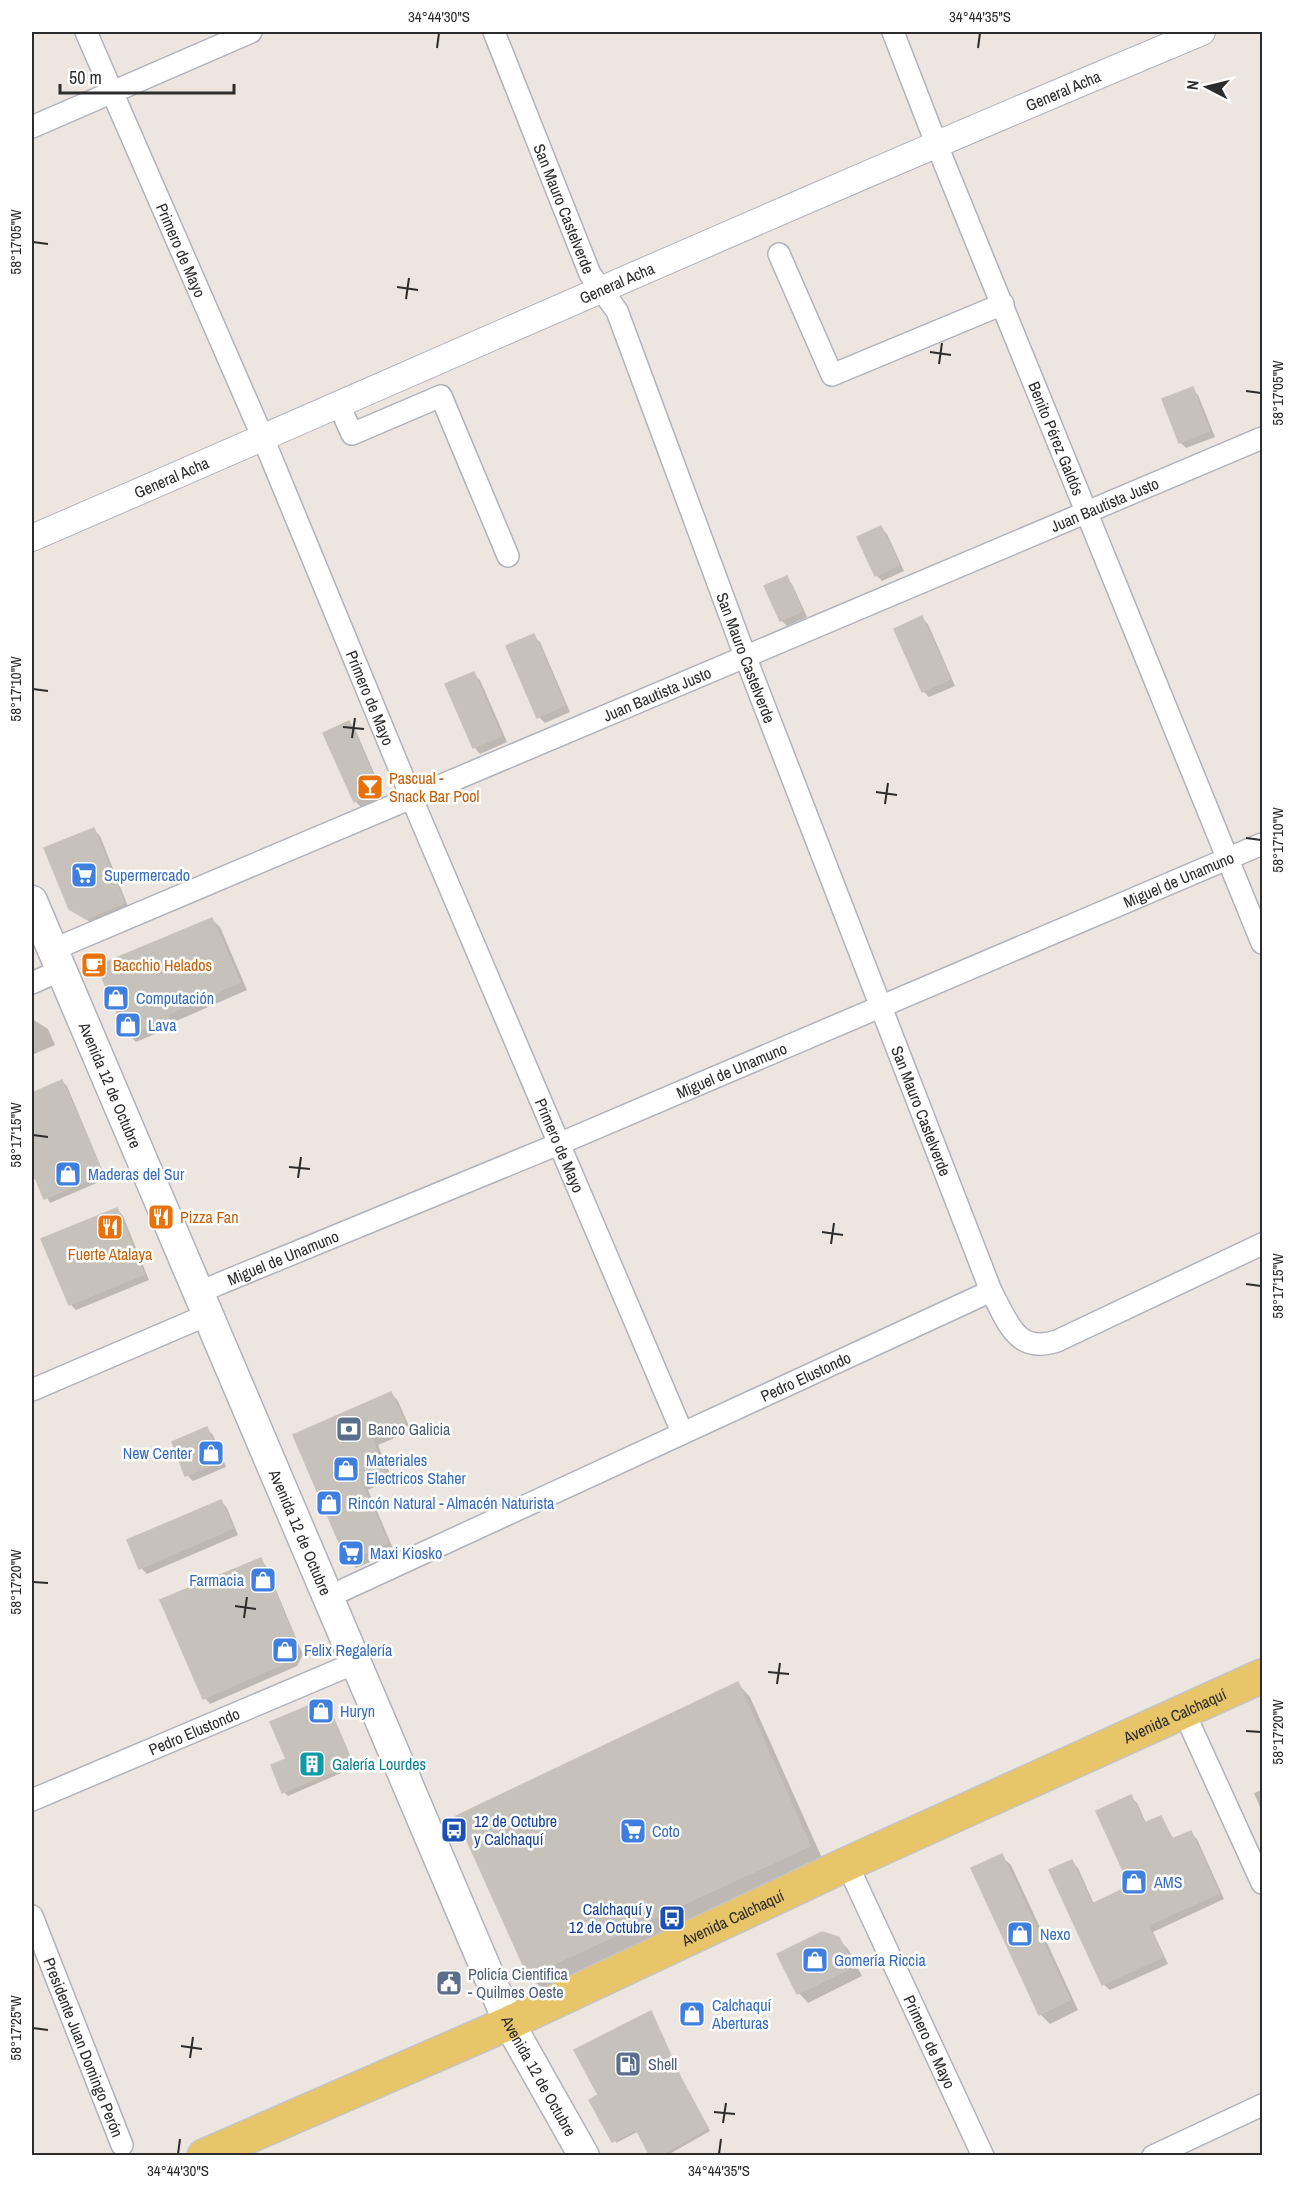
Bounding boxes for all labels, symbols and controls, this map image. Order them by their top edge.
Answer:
text: 34°44'30"S [408,6,470,27]
text: 34°44'35"S [949,6,1011,27]
scale bar [60,57,234,95]
north arrow [1177,57,1237,117]
text: 50 m [69,65,102,90]
street label: General Acha [1022,65,1105,116]
text: N [1181,79,1204,91]
street label: San Mauro Castelverde [528,140,600,277]
street label: Primero de Mayo [151,200,211,301]
text: 58°17'05"W [5,209,26,275]
street label: General Acha [576,257,658,309]
text: 58°17'05"W [1267,360,1288,426]
street label: Benito Pérez Galdós [1023,378,1089,499]
street label: General Acha [131,451,213,503]
street label: Juan Bautista Justo [1047,472,1162,537]
street label: San Mauro Castelverde [711,589,781,726]
street label: Primero de Mayo [341,647,400,749]
text: 58°17'10"W [5,656,26,722]
street label: Juan Bautista Justo [600,661,714,727]
place label: Pascual - Snack Bar Pool [389,767,480,807]
bar icon: Pascual - Snack Bar Pool [355,772,385,802]
text: 58°17'10"W [1267,807,1288,873]
street label: Miguel de Unamuno [1120,846,1237,913]
supermarket icon: Supermercado [69,860,99,890]
place label: Supermercado [104,864,190,886]
cafe icon: Bacchio Helados [79,950,109,980]
place label: Bacchio Helados [113,954,212,976]
shop icon: Computación [101,983,131,1013]
place label: Computación [136,987,214,1009]
shop icon: Lava [113,1010,143,1040]
place label: Lava [148,1014,177,1036]
street label: Avenida 12 de Octubre [73,1018,147,1151]
street label: Miguel de Unamuno [673,1037,790,1104]
street label: San Mauro Castelverde [886,1043,956,1179]
street label: Primero de Mayo [530,1095,590,1196]
text: 58°17'15"W [5,1102,26,1168]
shop icon: Maderas del Sur [53,1159,83,1189]
place label: Maderas del Sur [88,1163,185,1185]
restaurant icon: Pizza Fan [146,1202,176,1232]
place label: Pizza Fan [180,1206,238,1228]
restaurant icon: Fuerte Atalaya [95,1212,125,1242]
street label: Miguel de Unamuno [224,1225,342,1290]
place label: Fuerte Atalaya [68,1243,153,1265]
text: 58°17'15"W [1267,1253,1288,1319]
street label: Pedro Elustondo [757,1346,854,1407]
bank icon: Banco Galicia [334,1414,364,1444]
place label: Banco Galicia [368,1418,451,1440]
shop icon: New Center [196,1438,226,1468]
place label: New Center [123,1442,193,1464]
place label: Materiales Electricos Staher [366,1449,467,1489]
shop icon: Materiales Electricos Staher [331,1454,361,1484]
street label: Avenida 12 de Octubre [264,1465,337,1599]
shop icon: Rincón Natural - Almacén Naturista [314,1488,344,1518]
place label: Rincón Natural - Almacén Naturista [348,1492,555,1514]
supermarket icon: Maxi Kiosko [336,1538,366,1568]
place label: Maxi Kiosko [370,1542,442,1564]
text: 58°17'20"W [5,1549,26,1615]
shop icon: Farmacia [248,1565,278,1595]
place label: Farmacia [189,1569,245,1591]
shop icon: Felix Regalería [270,1635,300,1665]
place label: Felix Regalería [304,1639,393,1661]
street label: Avenida Calchaquí [1119,1683,1230,1749]
shop icon: Huryn [306,1696,336,1726]
text: 58°17'20"W [1267,1699,1288,1765]
place label: Huryn [340,1700,375,1722]
street label: Pedro Elustondo [145,1702,243,1760]
building icon: Galería Lourdes [297,1749,327,1779]
place label: Galería Lourdes [332,1753,426,1775]
place label: 12 de Octubre y Calchaquí [474,1810,557,1850]
bus stop icon: 12 de Octubre y Calchaquí [439,1815,469,1845]
supermarket icon: Coto [618,1816,648,1846]
place label: Coto [652,1820,680,1842]
shop icon: AMS [1119,1867,1149,1897]
place label: AMS [1153,1871,1183,1893]
street label: Avenida Calchaquí [677,1884,788,1952]
place label: Calchaquí y 12 de Octubre [569,1898,652,1938]
bus stop icon: Calchaquí y 12 de Octubre [657,1903,687,1933]
shop icon: Nexo [1005,1919,1035,1949]
place label: Nexo [1040,1923,1071,1945]
shop icon: Gomería Riccia [800,1945,830,1975]
place label: Gomería Riccia [834,1949,927,1971]
street label: Presidente Juan Domingo Perón [38,1954,129,2140]
place label: Policía Cientifica - Quilmes Oeste [468,1963,569,2003]
public building icon: Policía Cientifica - Quilmes Oeste [434,1968,464,1998]
street label: Primero de Mayo [899,1991,961,2092]
place label: Calchaquí Aberturas [711,1994,771,2034]
text: 58°17'25"W [5,1995,26,2061]
shop icon: Calchaquí Aberturas [677,1999,707,2029]
street label: Avenida 12 de Octubre [496,2012,582,2140]
fuel station icon: Shell [613,2049,643,2079]
place label: Shell [648,2053,677,2075]
text: 34°44'30"S [147,2160,209,2181]
text: 34°44'35"S [688,2160,750,2181]

